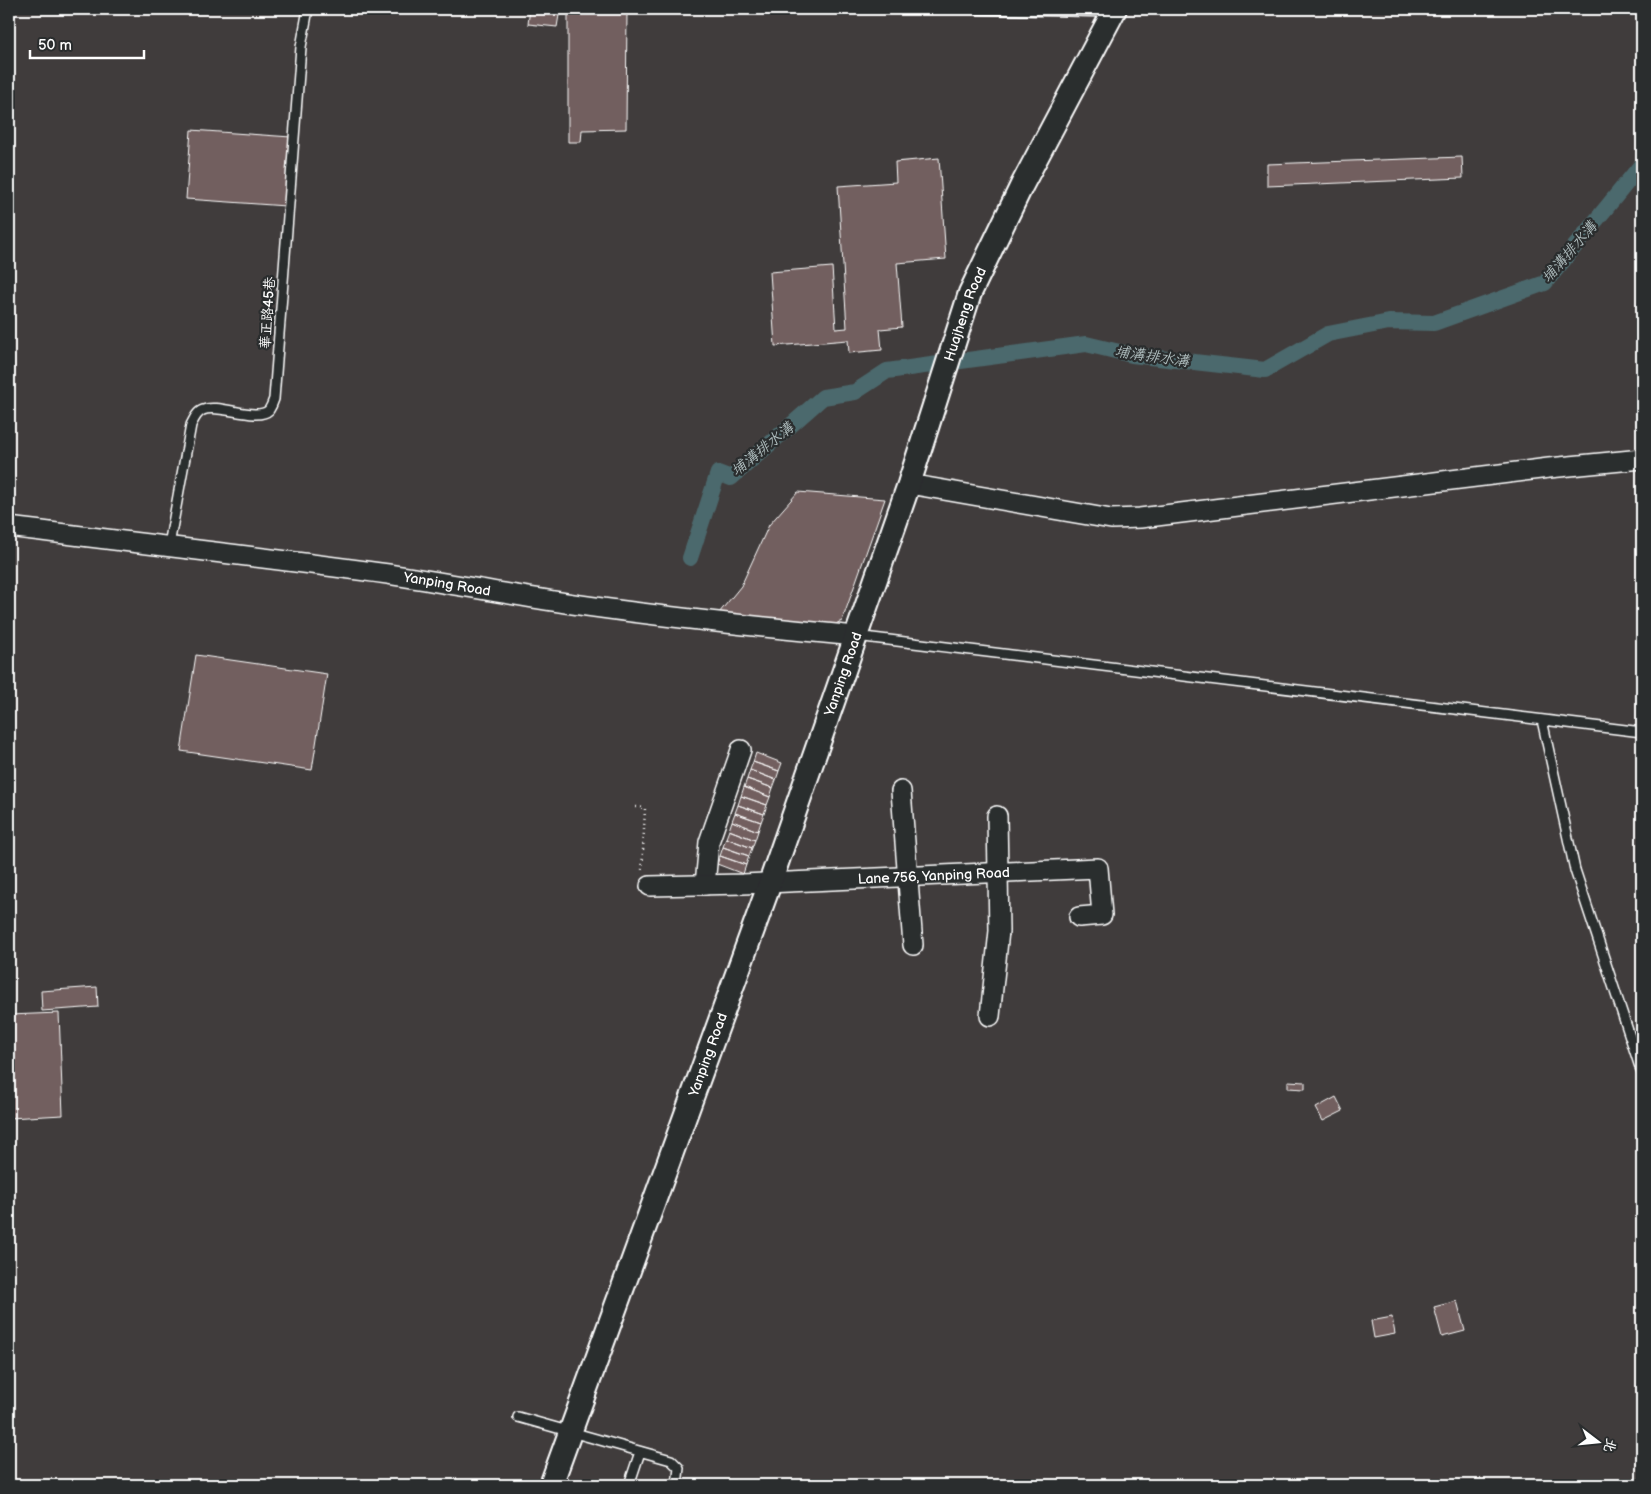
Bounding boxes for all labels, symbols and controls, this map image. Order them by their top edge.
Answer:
scale bar [30,28,144,60]
text: 50 m [38,36,72,55]
water label: 埔溝排水溝 [1538,216,1602,287]
street label: Huajheng Road [941,264,990,364]
street label: 華正路45巷 [256,275,279,350]
water label: 埔溝排水溝 [1113,342,1192,371]
water label: 埔溝排水溝 [727,417,799,480]
street label: Yanping Road [401,568,492,600]
street label: Yanping Road [820,630,866,719]
street label: Lane 756, Yanping Road [857,864,1010,888]
street label: Yanping Road [685,1011,731,1100]
north arrow [1574,1416,1624,1466]
text: 北 [1600,1436,1620,1455]

